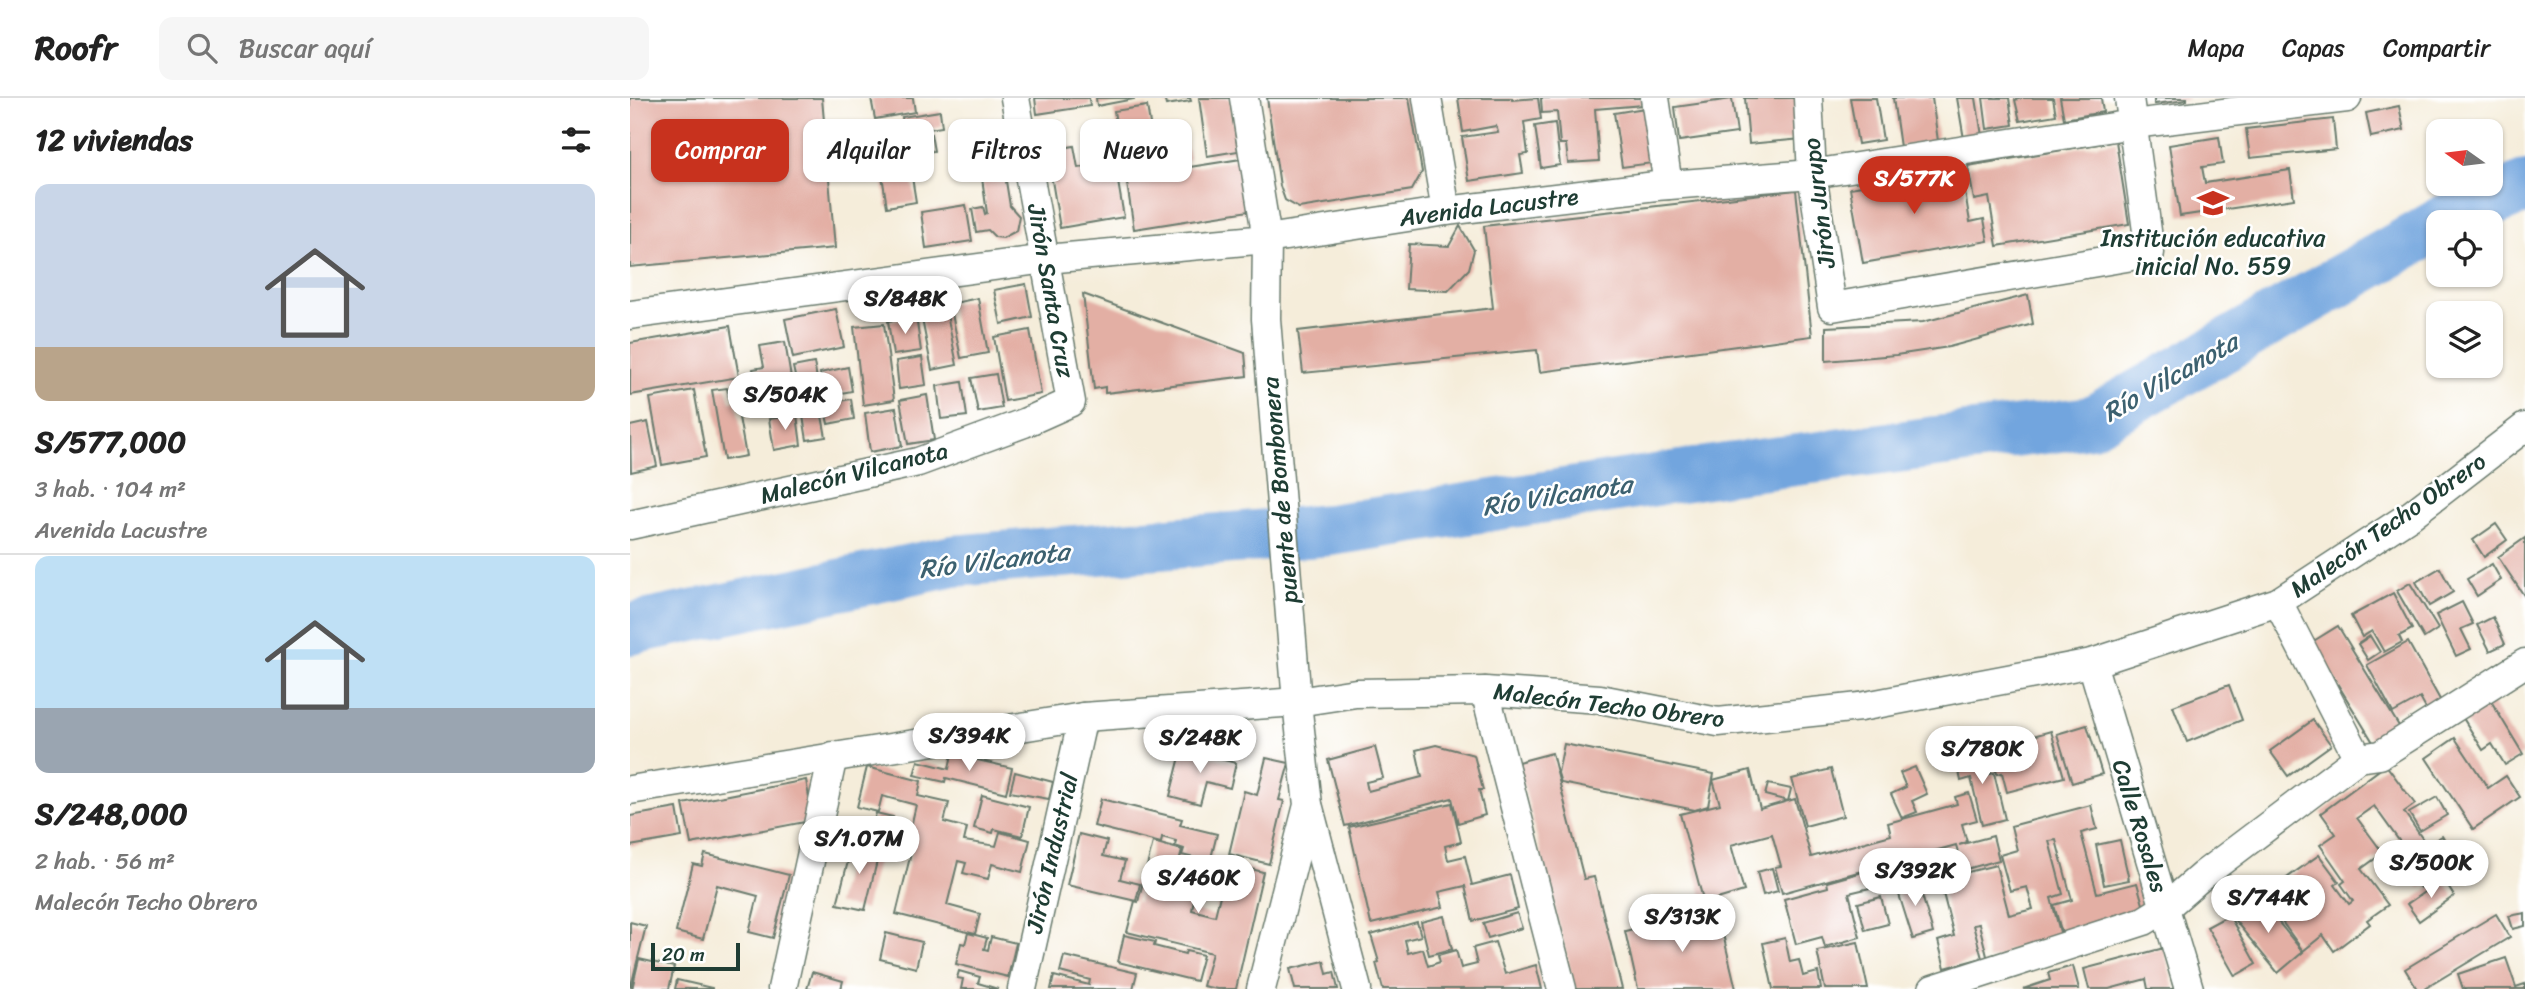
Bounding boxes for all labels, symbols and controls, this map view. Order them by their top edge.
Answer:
search box [159,17,649,80]
text: Roofr [35,19,117,77]
text: Buscar aquí [239,25,371,71]
text: Mapa [2188,27,2244,69]
text: Capas [2282,27,2345,69]
text: Compartir [2383,27,2490,69]
icon: search [183,29,221,67]
text: 12 viviendas [35,113,193,167]
chip: Comprar [651,119,789,182]
chip: Alquilar [803,119,934,182]
chip: Filtros [948,119,1066,182]
chip: Nuevo [1080,119,1192,182]
north arrow [2426,119,2502,196]
map controls [2426,119,2503,378]
icon: filters [557,121,595,159]
street label: Jirón Jurupo [1790,136,1848,271]
pin: S/577K [1857,156,1971,216]
text: S/577K [1874,158,1954,199]
street label: Avenida Lacustre [1396,175,1581,239]
school or university icon: Institución educativa inicial No. 559 [2196,186,2230,220]
street label: Jirón Santa Cruz [1015,199,1087,382]
button: locate [2426,210,2503,287]
place label: Institución educativa inicial No. 559 [2100,217,2326,287]
icon: home [252,230,378,356]
pin: S/848K [848,276,962,336]
text: S/848K [864,278,946,319]
button: layers [2426,301,2503,378]
water label: Río Vilcanota [2093,318,2249,435]
pin: S/504K [728,372,842,432]
text: S/504K [744,374,826,415]
street label: puente de Bombonera [1249,374,1311,606]
text: S/577,000 [35,415,186,469]
street label: Malecón Vilcanota [756,429,952,517]
street label: Malecón Techo Obrero [2281,441,2495,609]
water label: Río Vilcanota [1479,460,1638,530]
text: 3 hab. · 104 m² [35,469,186,510]
text: Avenida Lacustre [35,510,207,551]
water label: Río Vilcanota [916,528,1075,592]
icon: home [252,602,378,728]
street label: Malecón Techo Obrero [1491,670,1727,740]
pin: S/394K [912,714,1026,773]
text: S/394K [929,715,1009,756]
pin: S/248K [1143,716,1257,775]
text: S/248K [1159,717,1241,758]
pin: S/780K [1925,726,2039,786]
text: S/780K [1941,728,2023,769]
street label: Calle Rosales [2100,754,2180,898]
street label: Jirón Industrial [1013,768,1091,938]
text: S/248,000 [35,787,188,841]
pin: S/1.07M [794,816,924,876]
text: S/1.07M [814,818,904,859]
pin: S/500K [2374,840,2488,900]
text: 2 hab. · 56 m² [35,841,175,882]
text: S/500K [2390,842,2472,883]
pin: S/392K [1858,848,1972,908]
text: S/392K [1875,850,1955,891]
pin: S/460K [1141,856,1255,915]
text: S/460K [1157,857,1239,898]
pin: S/744K [2211,876,2325,935]
text: S/744K [2227,877,2309,918]
text: Malecón Techo Obrero [35,882,258,923]
pin: S/313K [1625,894,1739,954]
text: S/313K [1645,896,1719,937]
text: 20 m [662,938,705,971]
scale bar [651,940,740,972]

